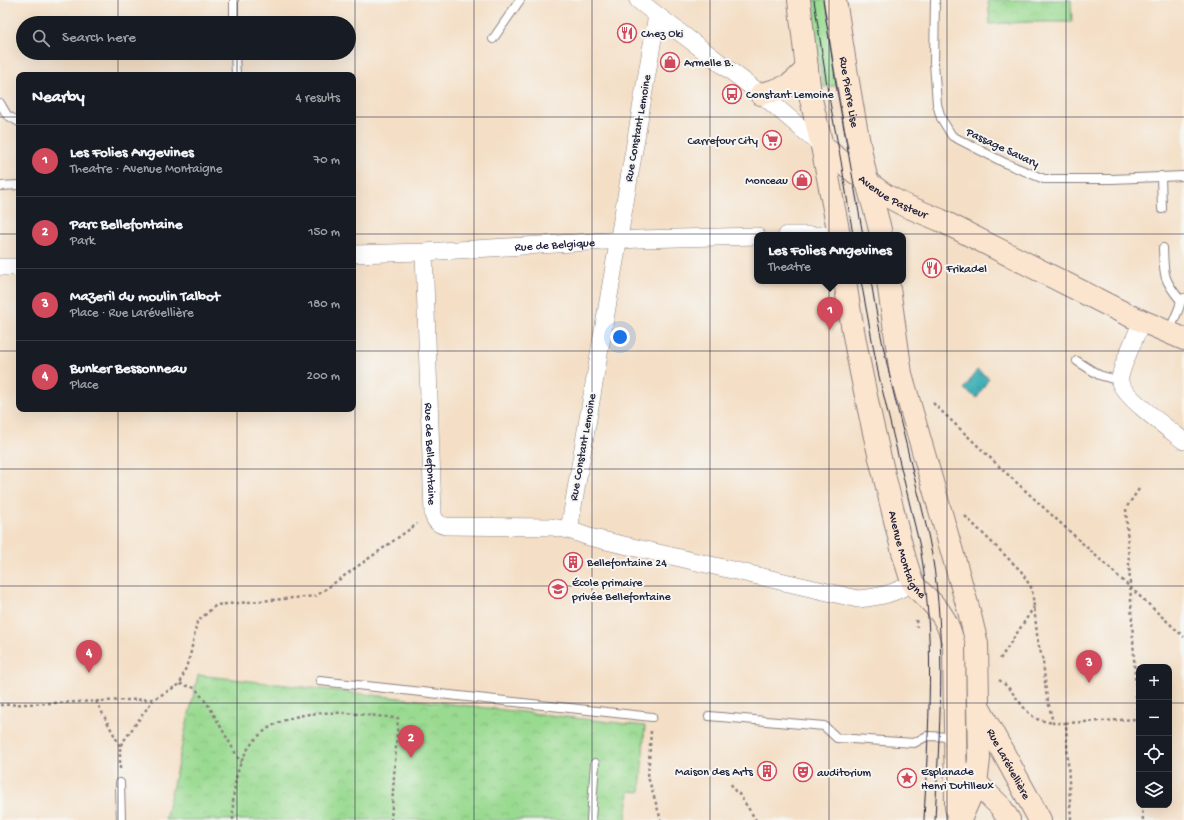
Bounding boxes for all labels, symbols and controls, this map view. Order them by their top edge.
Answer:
search box [16,16,356,60]
restaurant icon: Chez Oki [616,22,638,44]
icon: search [30,27,52,49]
place label: Chez Oki [641,28,684,42]
text: Search here [62,29,136,47]
shop icon: Armelle B. [659,51,681,73]
street label: Rue Pierre Lise [835,56,861,130]
place label: Armelle B. [684,57,734,71]
street label: Rue Constant Lemoine [623,73,655,183]
bus stop icon: Constant Lemoine [721,83,743,105]
text: Nearby [32,88,85,108]
place label: Constant Lemoine [746,89,834,103]
text: 4 results [296,91,340,106]
street label: Passage Savary [962,125,1041,172]
supermarket icon: Carrefour City [761,129,783,151]
place label: Carrefour City [688,135,758,149]
text: Les Folies Angevines [70,144,194,162]
text: 1 [42,153,48,168]
text: 70 m [314,153,340,168]
text: Theatre · Avenue Montaigne [70,162,223,177]
shop icon: Monceau [791,169,813,191]
street label: Avenue Pasteur [855,173,931,224]
place label: Monceau [745,175,788,189]
text: Parc Bellefontaine [70,216,182,234]
text: 2 [42,225,48,240]
text: 150 m [308,225,340,240]
popup [754,232,906,284]
text: Park [70,234,95,249]
street label: Rue de Belgique [514,237,596,256]
text: Les Folies Angevines [768,242,892,260]
restaurant icon: Frikadel [921,257,943,279]
text: Theatre [768,260,811,275]
place label: Frikadel [945,263,987,277]
text: Mazeril du moulin Talbot [70,288,220,306]
text: 3 [42,297,48,312]
text: 180 m [308,297,340,312]
pin: 1 [817,297,843,330]
text: Place · Rue Larévellière [70,306,194,321]
your location [610,327,630,347]
text: Bunker Bessonneau [70,360,187,378]
text: 4 [42,369,48,384]
text: 200 m [307,369,340,384]
text: Place [70,378,98,393]
street label: Rue Constant Lemoine [568,392,600,502]
street label: Rue de Bellefontaine [420,402,438,506]
street label: Avenue Montaigne [884,510,929,603]
building icon: Bellefontaine 24 [562,551,584,573]
place label: Bellefontaine 24 [586,557,667,571]
place label: École primaire privée Bellefontaine [571,577,672,605]
school or university icon: École primaire privée Bellefontaine [547,578,569,600]
pin: 4 [76,640,102,673]
pin: 3 [1076,650,1102,683]
map controls [1136,664,1172,808]
button: + [1136,664,1172,700]
button: − [1136,700,1172,736]
pin: 2 [398,725,424,758]
street label: Rue Larévellière [982,727,1033,803]
button: locate [1136,736,1172,772]
building icon: Maison des Arts [756,760,778,782]
theatre icon: auditorium [792,761,814,783]
place label: Maison des Arts [675,766,754,780]
place label: Esplanade Henri Dutilleux [921,766,994,794]
place label: auditorium [817,767,872,781]
place icon: Esplanade Henri Dutilleux [896,767,918,789]
button: layers [1136,772,1172,808]

